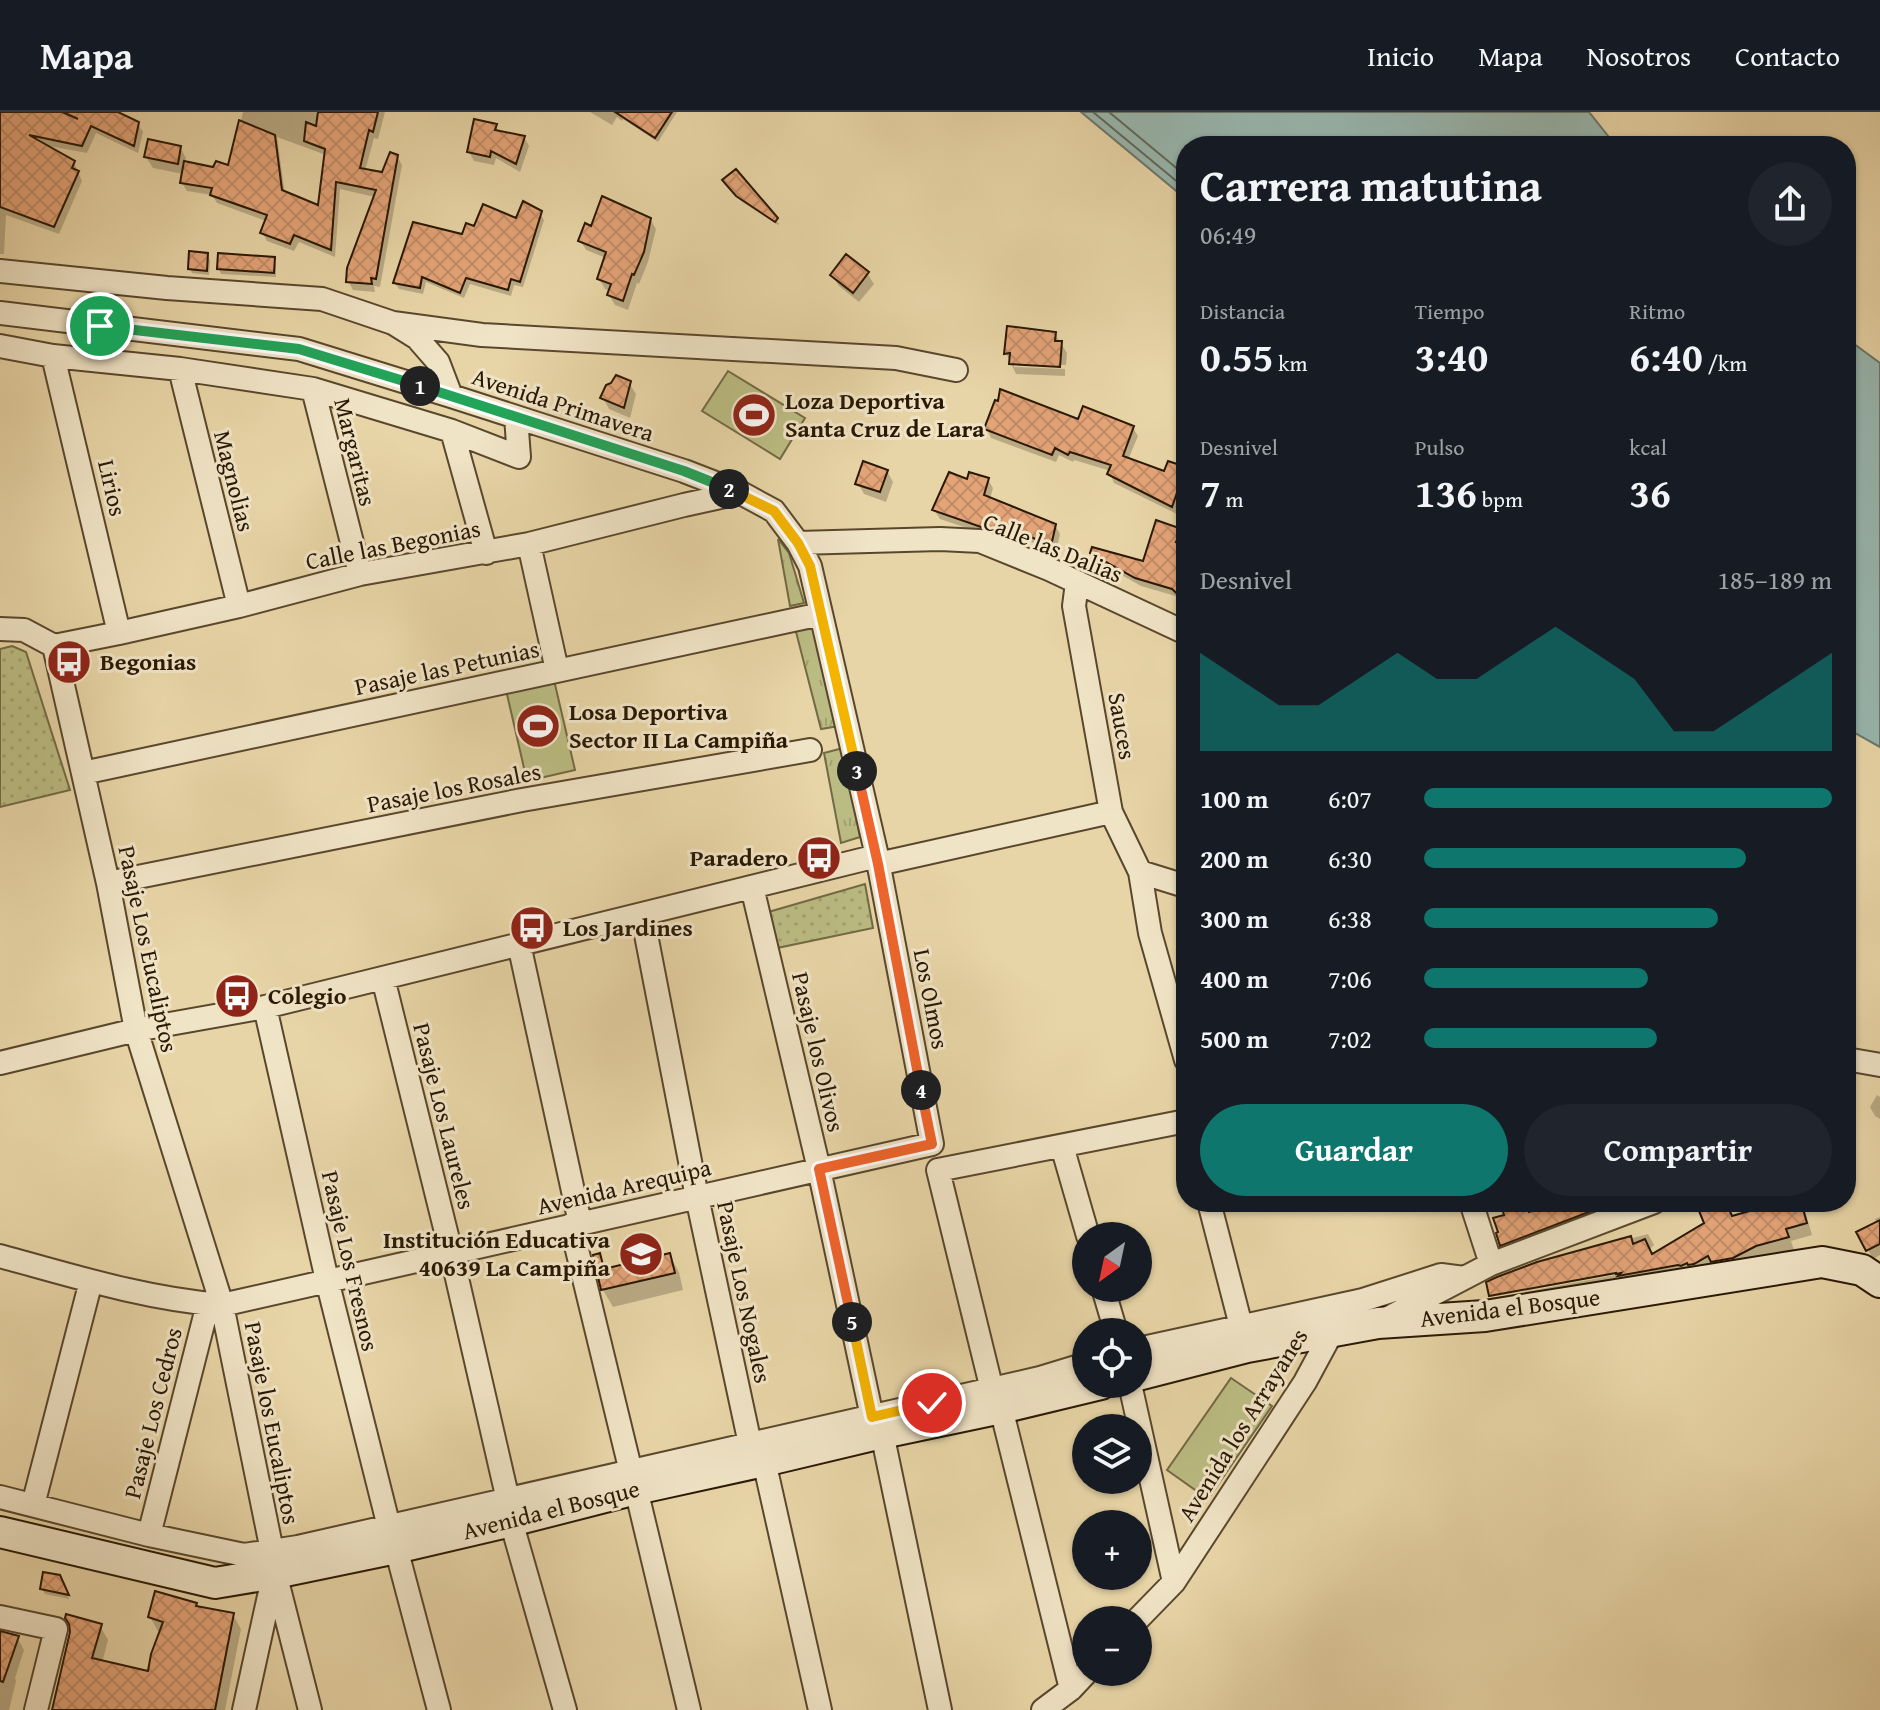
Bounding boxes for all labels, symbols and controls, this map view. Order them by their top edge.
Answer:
text: Mapa [40,27,133,83]
text: Inicio [1367,35,1434,76]
text: Mapa [1478,35,1543,76]
text: Nosotros [1587,35,1691,76]
text: Contacto [1735,35,1840,76]
text: Carrera matutina [1200,153,1542,217]
button: share [1748,162,1832,246]
text: 06:49 [1200,215,1256,254]
pin [66,292,134,360]
text: Distancia [1200,295,1285,327]
text: Tiempo [1415,295,1485,327]
text: Ritmo [1629,295,1685,327]
icon: arrive [78,304,122,348]
text: 0.55 [1200,327,1273,386]
text: 3:40 [1415,327,1488,386]
text: 6:40 [1629,327,1703,386]
text: km [1273,347,1307,379]
text: /km [1703,347,1747,379]
street label: Avenida Primavera [468,359,659,451]
pin: 1 [400,366,440,406]
text: 1 [414,370,426,402]
place label: Loza Deportiva Santa Cruz de Lara [785,383,985,446]
sports icon: Loza Deportiva Santa Cruz de Lara [730,391,778,439]
street label: Margaritas [325,394,386,510]
street label: Magnolias [205,427,264,535]
text: Desnivel [1200,431,1278,463]
text: Pulso [1415,431,1465,463]
text: kcal [1629,431,1667,463]
street label: Lirios [89,456,136,520]
text: 7 [1200,463,1221,522]
text: 136 [1415,463,1477,522]
text: 36 [1629,463,1671,522]
pin: 2 [709,469,749,509]
text: 2 [723,473,735,505]
text: m [1221,483,1244,515]
text: bpm [1477,483,1523,515]
street label: Calle las Dalias [978,504,1128,591]
street label: Calle las Begonias [302,510,483,579]
text: Desnivel [1200,560,1292,599]
text: 185–189 m [1718,560,1832,599]
street label: Pasaje las Petunias [351,631,542,704]
bus stop icon: Begonias [45,638,93,686]
place label: Begonias [100,644,196,679]
street label: Sauces [1099,690,1146,762]
place label: Losa Deportiva Sector II La Campiña [569,694,789,757]
sports icon: Losa Deportiva Sector II La Campiña [514,702,562,750]
pin: 3 [837,751,877,791]
street label: Pasaje los Rosales [364,754,544,822]
text: 3 [851,755,863,787]
text: 100 m [1200,779,1268,818]
text: 6:07 [1328,779,1372,818]
bus stop icon: Paradero [795,834,843,882]
text: 200 m [1200,839,1268,878]
text: 6:30 [1328,839,1372,878]
place label: Paradero [690,840,788,875]
street label: Pasaje Los Eucaliptos [109,842,188,1056]
text: 300 m [1200,899,1268,938]
text: 6:38 [1328,899,1372,938]
bus stop icon: Los Jardines [508,904,556,952]
place label: Los Jardines [563,910,693,945]
street label: Los Olmos [905,946,958,1052]
text: 400 m [1200,959,1268,998]
text: 7:06 [1328,959,1372,998]
street label: Pasaje los Olivos [783,968,854,1135]
bus stop icon: Colegio [213,972,261,1020]
place label: Colegio [268,978,347,1013]
street label: Pasaje Los Laureles [404,1019,485,1213]
text: 500 m [1200,1019,1268,1058]
text: 7:02 [1328,1019,1372,1058]
pin: 4 [901,1070,941,1110]
text: 4 [915,1074,927,1106]
button: Guardar [1200,1104,1508,1196]
button: Compartir [1524,1104,1832,1196]
street label: Avenida Arequipa [533,1149,715,1224]
street label: Pasaje Los Fresnos [313,1167,388,1355]
street label: Pasaje Los Nogales [708,1197,781,1386]
place label: Institución Educativa 40639 La Campiña [383,1222,611,1285]
north arrow [1072,1222,1152,1302]
map controls [1072,1222,1152,1686]
school or university icon: Institución Educativa 40639 La Campiña [617,1230,665,1278]
street label: Avenida el Bosque [1418,1279,1602,1336]
pin: 5 [832,1302,872,1342]
text: 5 [846,1306,858,1338]
button: locate [1072,1318,1152,1398]
street label: Pasaje los Eucaliptos [236,1319,309,1527]
street label: Avenida los Arrayanes [1169,1321,1316,1528]
street label: Pasaje Los Cedros [114,1324,191,1502]
pin [898,1369,966,1437]
icon: check [910,1381,954,1425]
button: layers [1072,1414,1152,1494]
street label: Avenida el Bosque [459,1471,643,1548]
button: + [1072,1510,1152,1590]
button: − [1072,1606,1152,1686]

